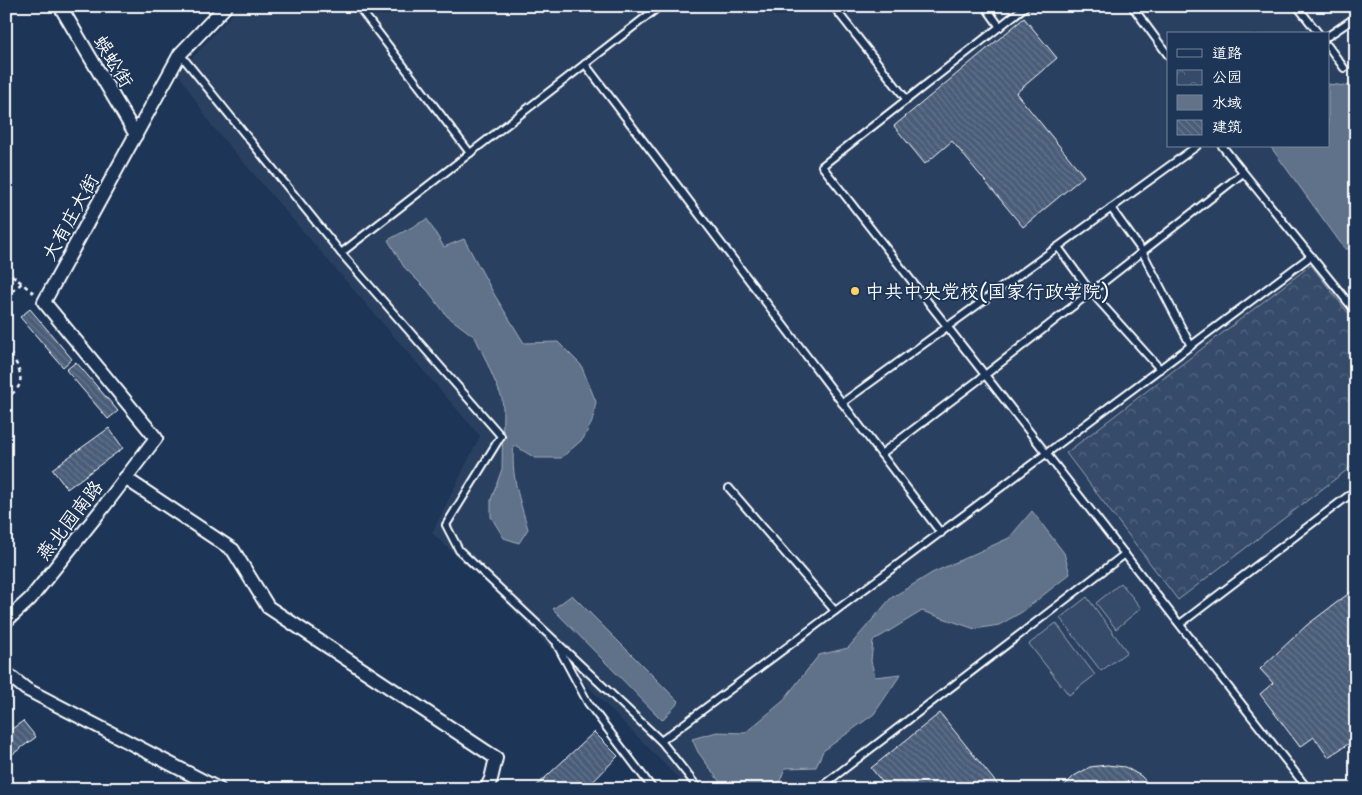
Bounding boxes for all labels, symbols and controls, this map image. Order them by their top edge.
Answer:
street label: 蜈蚣街 [88,30,139,92]
legend [1167,32,1330,148]
text: 道路 [1212,43,1242,63]
text: 公园 [1212,67,1242,87]
text: 水域 [1212,93,1242,113]
text: 建筑 [1212,117,1242,137]
street label: 大有庄大街 [36,170,104,265]
place label: 中共中央党校(国家行政学院) [865,279,1109,304]
marker: 中共中央党校(国家行政学院) [849,285,861,297]
street label: 燕北园南路 [30,475,108,565]

